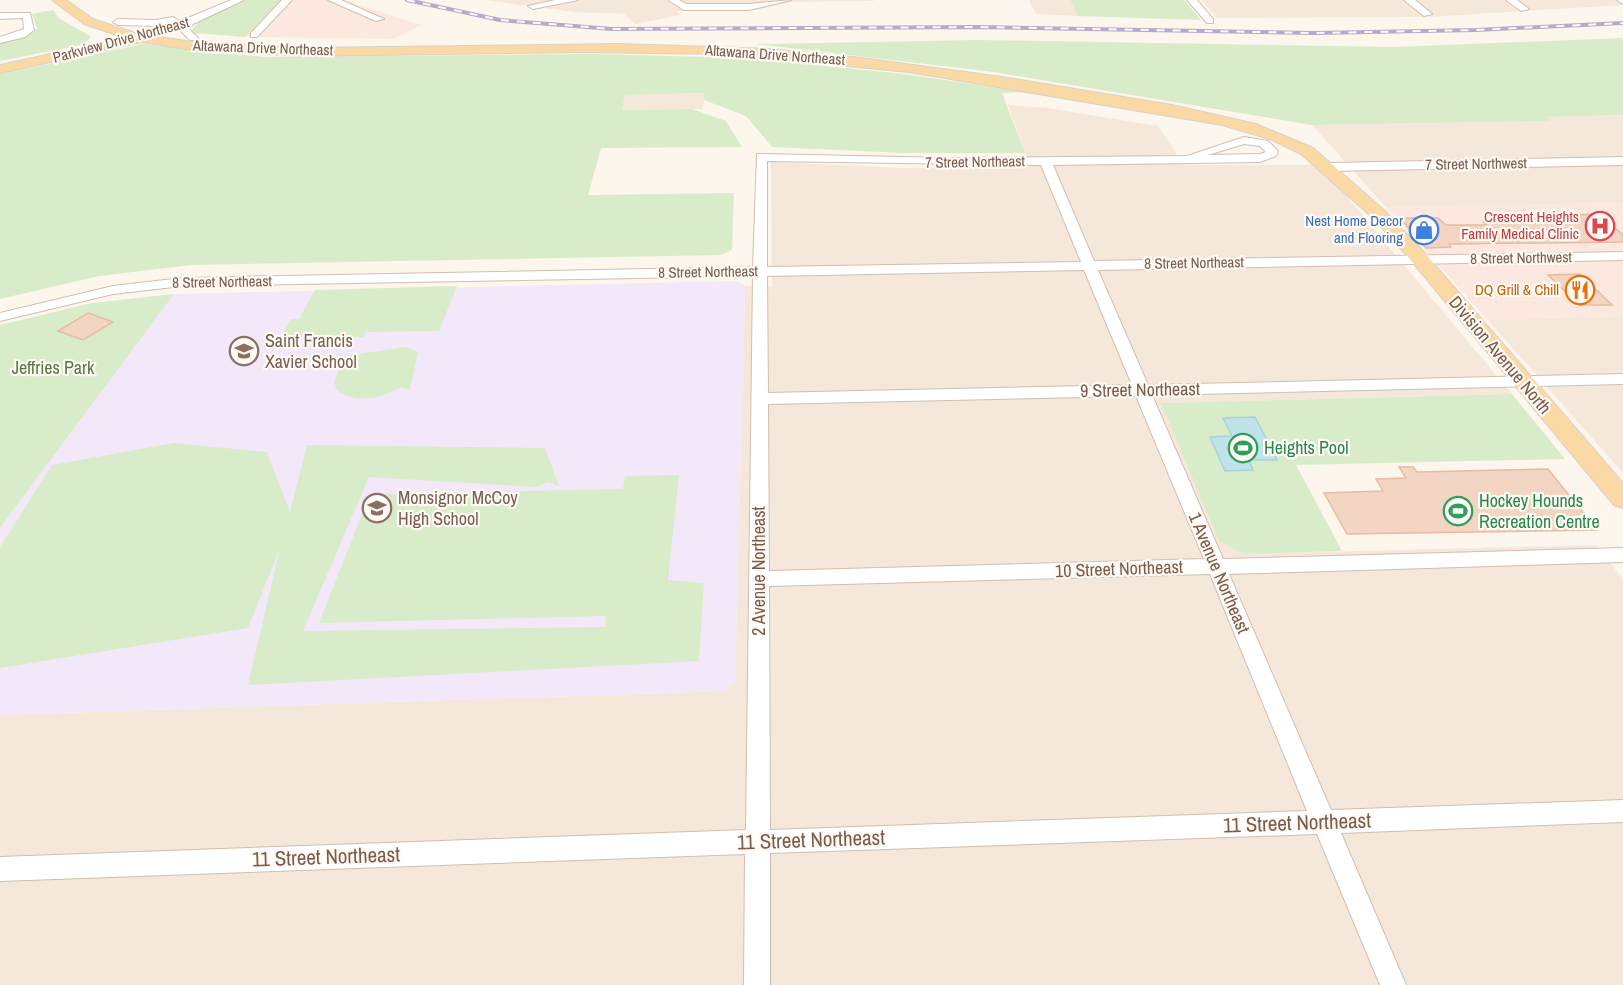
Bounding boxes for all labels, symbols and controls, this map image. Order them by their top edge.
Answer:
street label: Parkview Drive Northeast [50,11,192,68]
street label: Altawana Drive Northeast [192,35,334,60]
street label: Altawana Drive Northeast [703,39,846,70]
street label: 7 Street Northeast [925,150,1026,173]
street label: 7 Street Northwest [1425,152,1528,175]
place label: Crescent Heights Family Medical Clinic [1461,206,1579,244]
place label: Nest Home Decor and Flooring [1305,210,1403,248]
hospital icon: Crescent Heights Family Medical Clinic [1584,210,1616,242]
shop icon: Nest Home Decor and Flooring [1408,214,1440,246]
street label: 8 Street Northwest [1470,246,1573,269]
street label: 8 Street Northeast [1144,251,1245,274]
street label: 8 Street Northeast [658,260,759,283]
street label: 8 Street Northeast [172,270,273,293]
restaurant icon: DQ Grill & Chill [1564,274,1596,306]
place label: DQ Grill & Chill [1475,279,1559,300]
street label: Division Avenue North [1443,290,1557,419]
place label: Saint Francis Xavier School [265,328,357,374]
school or university icon: Saint Francis Xavier School [228,335,260,367]
park label: Jeffries Park [12,355,95,380]
street label: 9 Street Northeast [1080,376,1200,403]
sports icon: Heights Pool [1227,432,1259,464]
place label: Heights Pool [1264,435,1349,460]
place label: Monsignor McCoy High School [398,485,518,531]
place label: Hockey Hounds Recreation Centre [1479,488,1600,534]
school or university icon: Monsignor McCoy High School [361,492,393,524]
sports icon: Hockey Hounds Recreation Centre [1442,495,1474,527]
street label: 2 Avenue Northeast [746,506,771,636]
street label: 1 Avenue Northeast [1183,508,1256,637]
street label: 10 Street Northeast [1055,554,1183,583]
street label: 11 Street Northeast [1222,805,1372,840]
street label: 11 Street Northeast [736,822,886,857]
street label: 11 Street Northeast [251,839,401,874]

